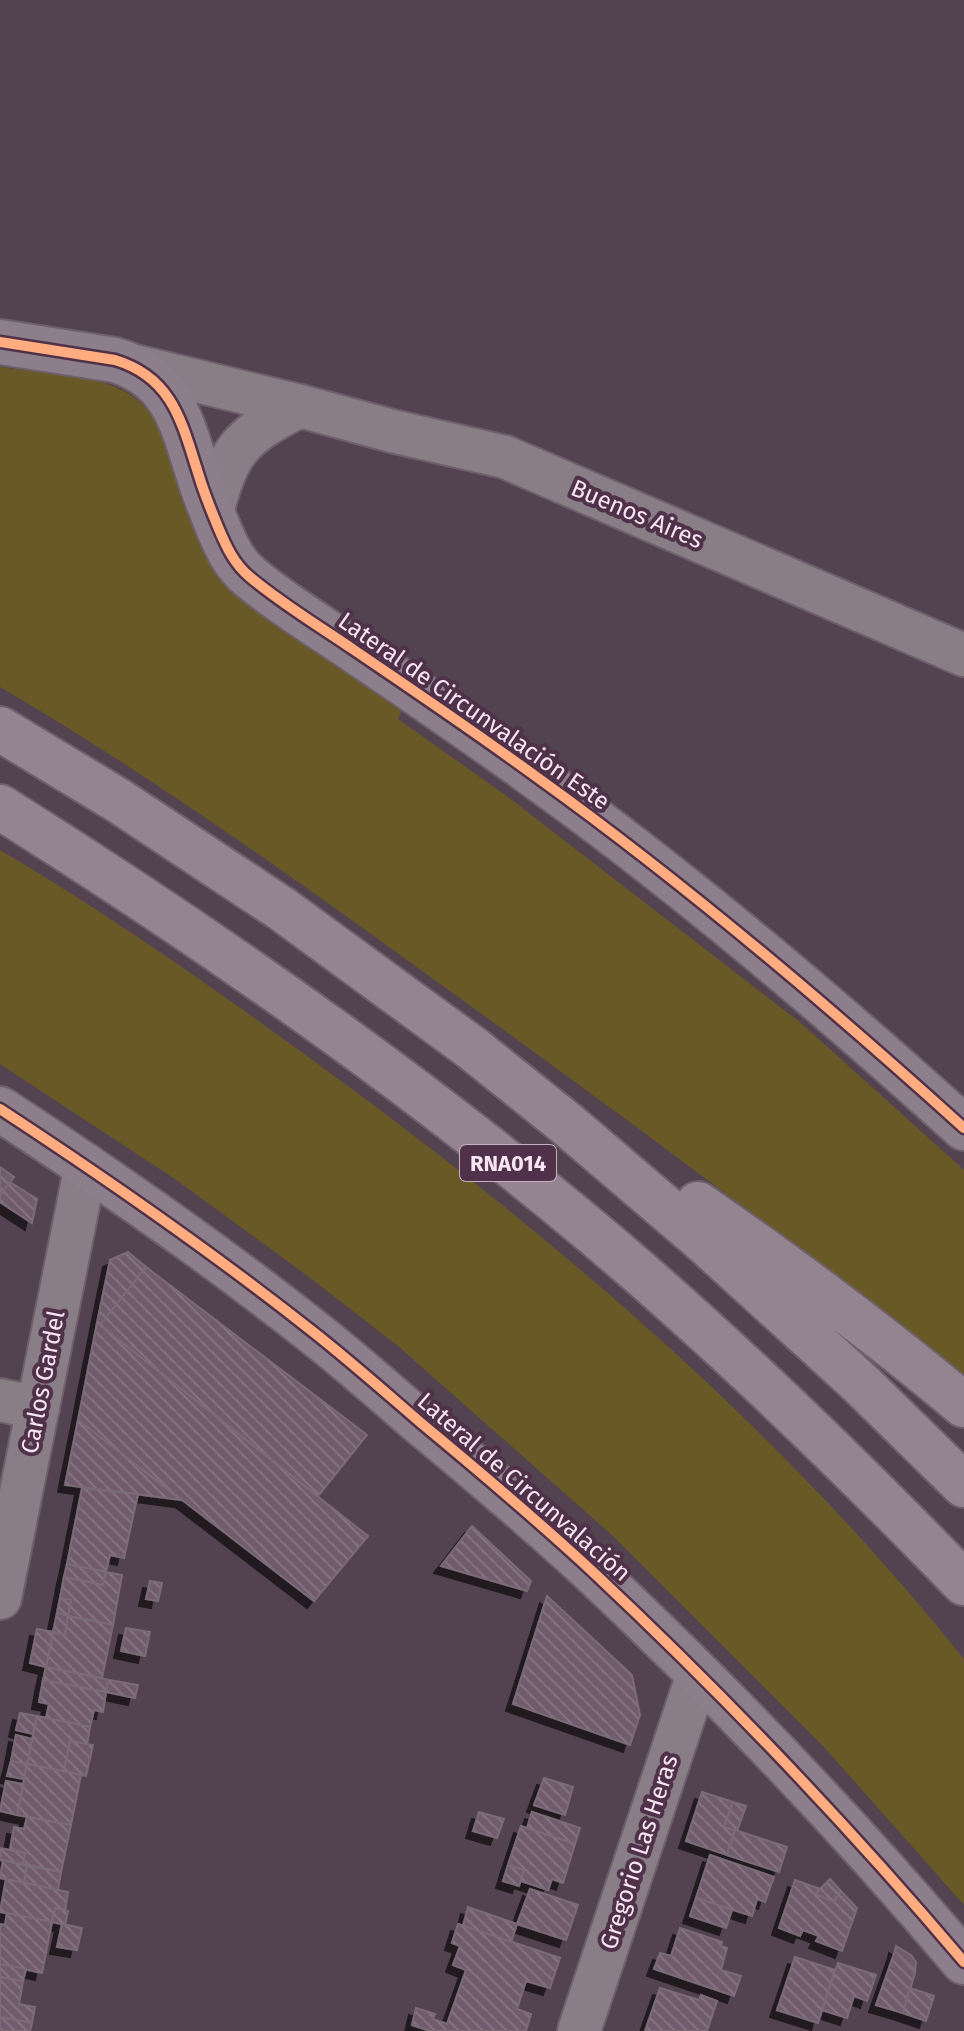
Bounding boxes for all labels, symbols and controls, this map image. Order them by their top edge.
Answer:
street label: Buenos Aires [567,474,707,554]
street label: Lateral de Circunvalación Este [333,606,615,816]
road number: RNA014 [460,1145,556,1181]
street label: Carlos Gardel [15,1308,71,1456]
street label: Lateral de Circunvalación [412,1387,636,1587]
street label: Gregorio Las Heras [594,1751,684,1953]

